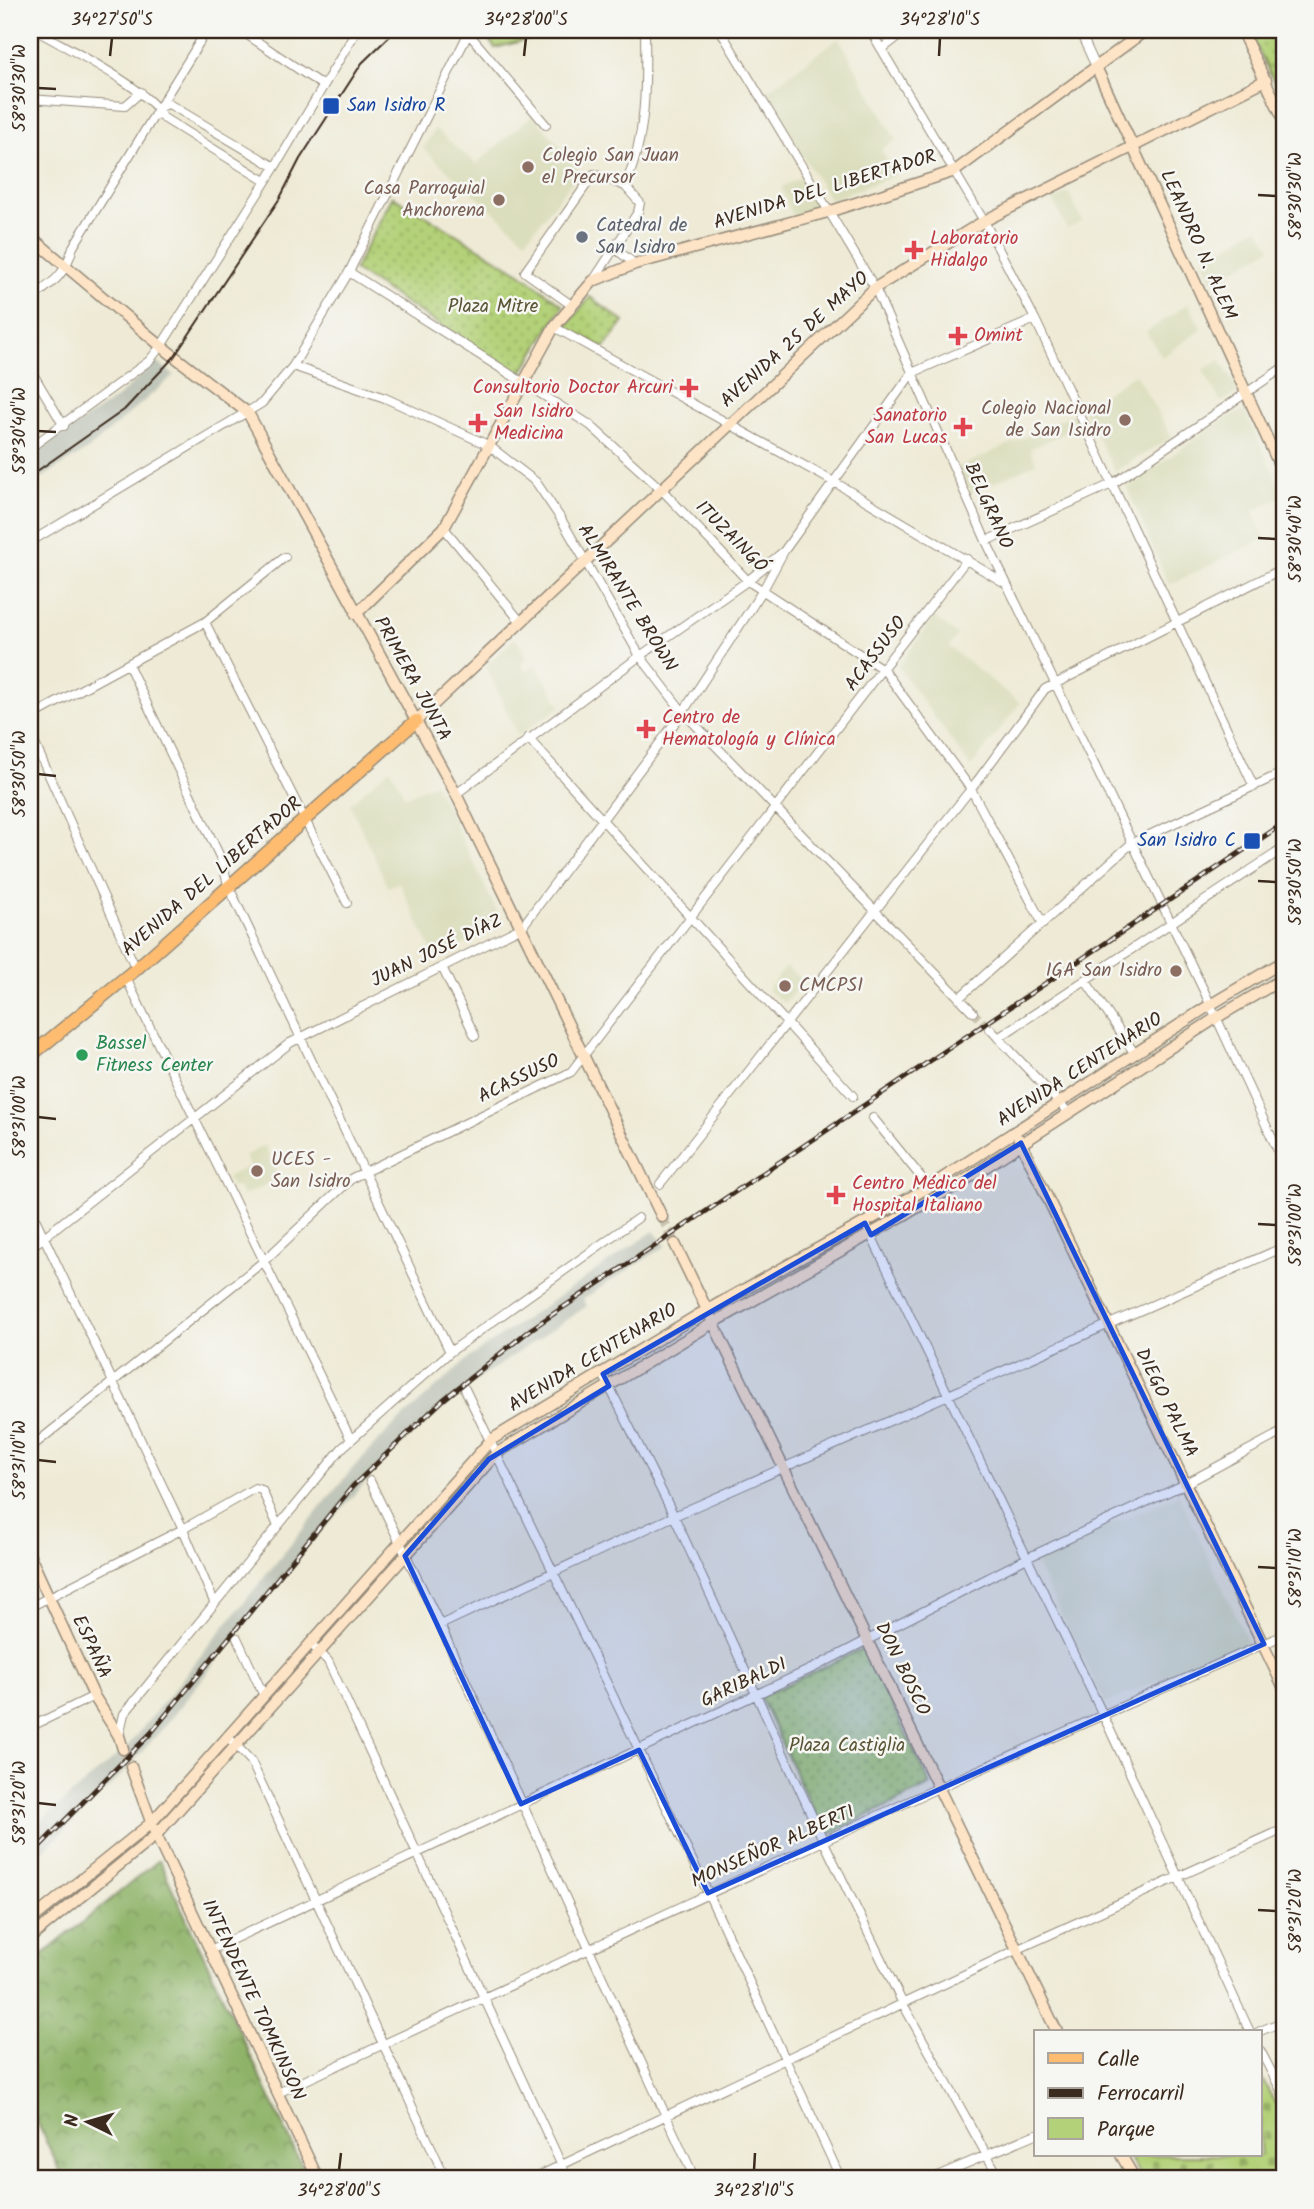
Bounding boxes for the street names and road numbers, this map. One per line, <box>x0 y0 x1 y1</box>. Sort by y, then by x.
street label: AVENIDA DEL LIBERTADOR <box>710 142 940 238</box>
street label: LEANDRO N. ALEM <box>1151 165 1245 325</box>
street label: AVENIDA 25 DE MAYO <box>714 264 877 415</box>
street label: BELGRANO <box>956 458 1021 555</box>
street label: ITUZAINGÓ <box>688 494 775 581</box>
street label: ALMIRANTE BROWN <box>569 518 685 678</box>
street label: ACASSUSO <box>838 610 915 698</box>
street label: PRIMERA JUNTA <box>365 611 459 747</box>
street label: AVENIDA DEL LIBERTADOR <box>115 790 309 964</box>
street label: JUAN JOSÉ DÍAZ <box>366 906 508 996</box>
street label: AVENIDA CENTENARIO <box>991 1005 1169 1135</box>
street label: ACASSUSO <box>473 1046 565 1112</box>
street label: AVENIDA CENTENARIO <box>503 1295 684 1420</box>
street label: DIEGO PALMA <box>1126 1343 1206 1463</box>
street label: ESPAÑA <box>63 1610 119 1684</box>
street label: DON BOSCO <box>866 1617 938 1721</box>
street label: GARIBALDI <box>696 1650 792 1716</box>
street label: MONSEÑOR ALBERTI <box>686 1797 860 1897</box>
street label: INTENDENTE TOMKINSON <box>193 1894 313 2106</box>

